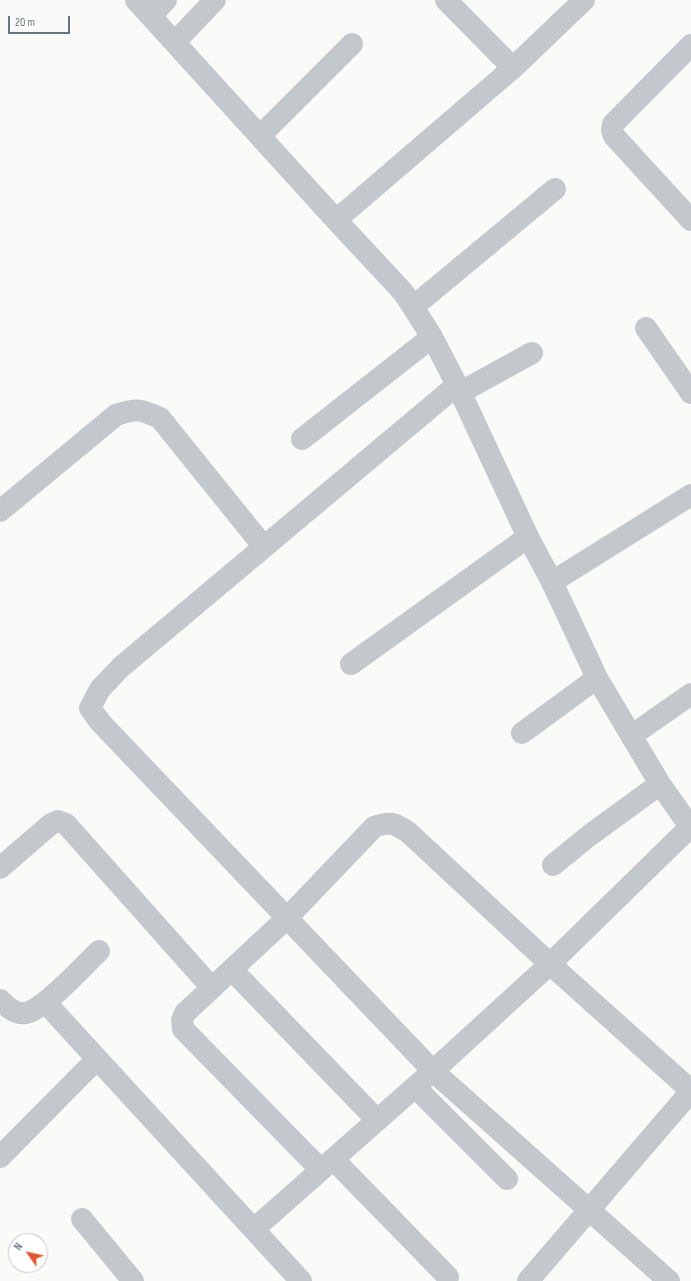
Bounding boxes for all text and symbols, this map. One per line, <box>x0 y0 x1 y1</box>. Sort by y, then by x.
scale bar <box>10 8 72 34</box>
text: 20 m <box>15 15 35 30</box>
north arrow <box>8 1233 48 1273</box>
text: N <box>11 1240 25 1253</box>

